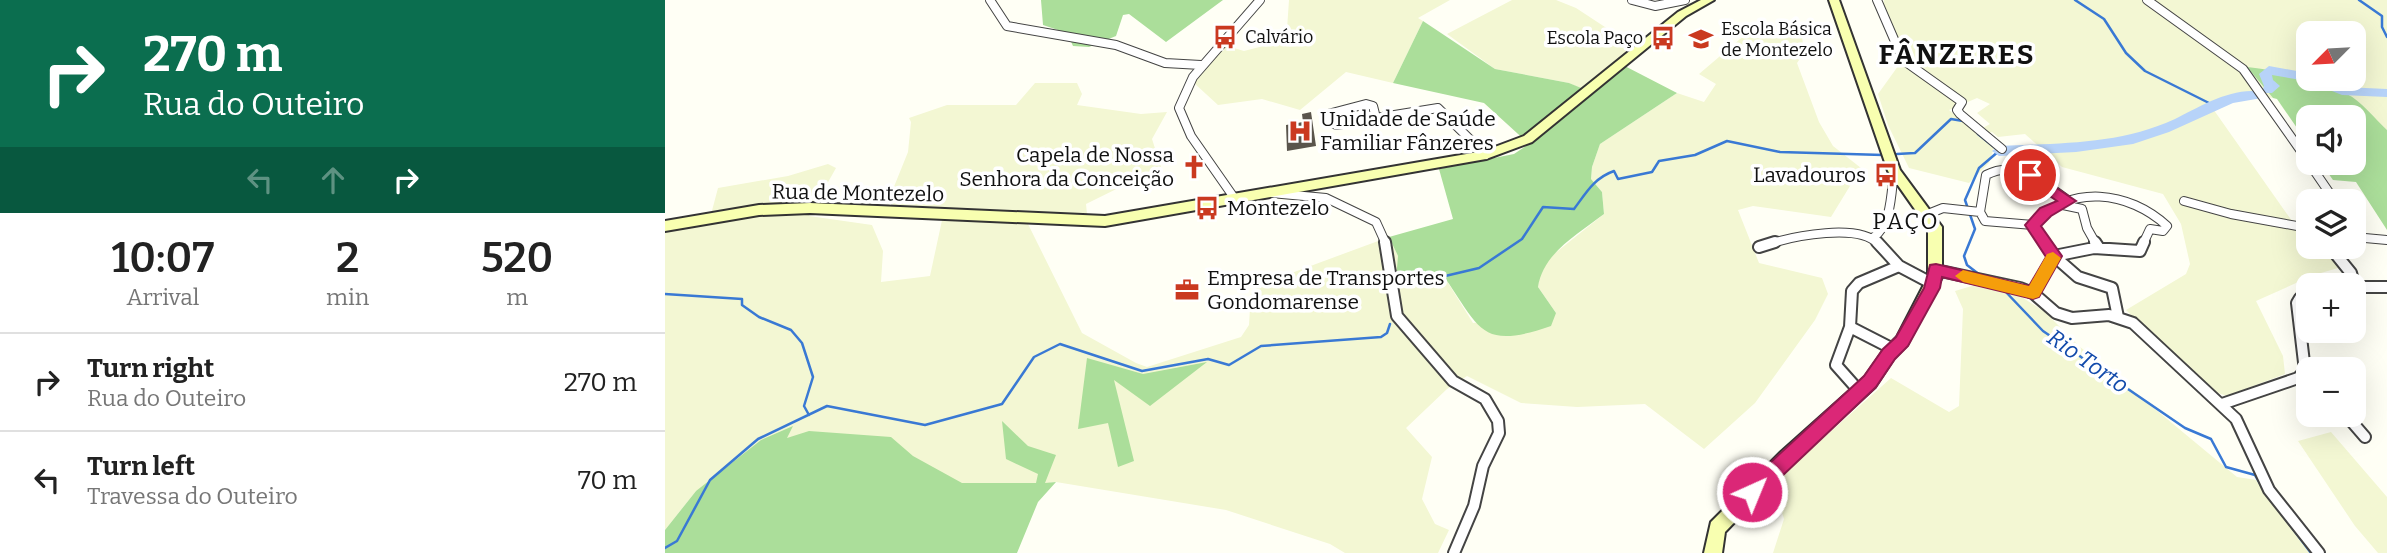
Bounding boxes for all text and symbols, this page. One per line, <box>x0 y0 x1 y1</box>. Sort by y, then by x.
place label: Escola Básica de Montezelo <box>1721 18 1833 61</box>
north arrow <box>2296 21 2366 91</box>
map controls <box>2296 21 2366 427</box>
bus stop icon: Calvário <box>1211 23 1239 51</box>
bus stop icon: Escola Paço <box>1649 24 1677 52</box>
text: 270 m <box>143 25 283 84</box>
school or university icon: Escola Básica de Montezelo <box>1687 25 1715 53</box>
place label: Calvário <box>1245 26 1313 48</box>
place label: Escola Paço <box>1547 27 1643 49</box>
icon: right <box>28 28 119 119</box>
district label: FÂNZERES <box>1878 37 2036 71</box>
text: Rua do Outeiro <box>143 85 364 123</box>
button: sound <box>2296 105 2366 175</box>
place label: Unidade de Saúde Familiar Fânzeres <box>1320 106 1496 156</box>
hospital icon: Unidade de Saúde Familiar Fânzeres <box>1286 117 1314 145</box>
place label: Capela de Nossa Senhora da Conceição <box>959 142 1175 192</box>
pin <box>2000 145 2060 205</box>
church icon: Capela de Nossa Senhora da Conceição <box>1180 153 1208 181</box>
icon: arrive <box>2011 156 2049 194</box>
icon: left <box>241 161 279 199</box>
icon: ahead <box>314 161 352 199</box>
icon: right <box>387 161 425 199</box>
bus stop icon: Lavadouros <box>1872 161 1900 189</box>
place label: Lavadouros <box>1753 162 1866 188</box>
street label: Rua de Montezelo <box>771 178 945 208</box>
button: layers <box>2296 189 2366 259</box>
bus stop icon: Montezelo <box>1193 194 1221 222</box>
place label: Montezelo <box>1227 195 1329 221</box>
district label: PAÇO <box>1872 207 1940 235</box>
text: 10:07 <box>112 233 214 283</box>
text: 2 <box>336 233 359 283</box>
text: 520 <box>481 233 553 283</box>
place label: Empresa de Transportes Gondomarense <box>1207 265 1444 315</box>
button: + <box>2296 273 2366 343</box>
office icon: Empresa de Transportes Gondomarense <box>1173 276 1201 304</box>
text: Arrival <box>127 283 199 311</box>
text: min <box>326 283 369 311</box>
text: m <box>506 283 528 311</box>
water label: Rio Torto <box>2042 323 2134 399</box>
text: Turn right <box>87 353 214 384</box>
button: − <box>2296 357 2366 427</box>
icon: right <box>28 363 66 401</box>
text: 270 m <box>564 367 637 398</box>
text: Rua do Outeiro <box>87 384 246 412</box>
text: Turn left <box>87 451 195 482</box>
position arrow <box>1715 455 1789 529</box>
icon: left <box>28 461 66 499</box>
text: 70 m <box>578 465 637 496</box>
text: Travessa do Outeiro <box>87 482 298 510</box>

